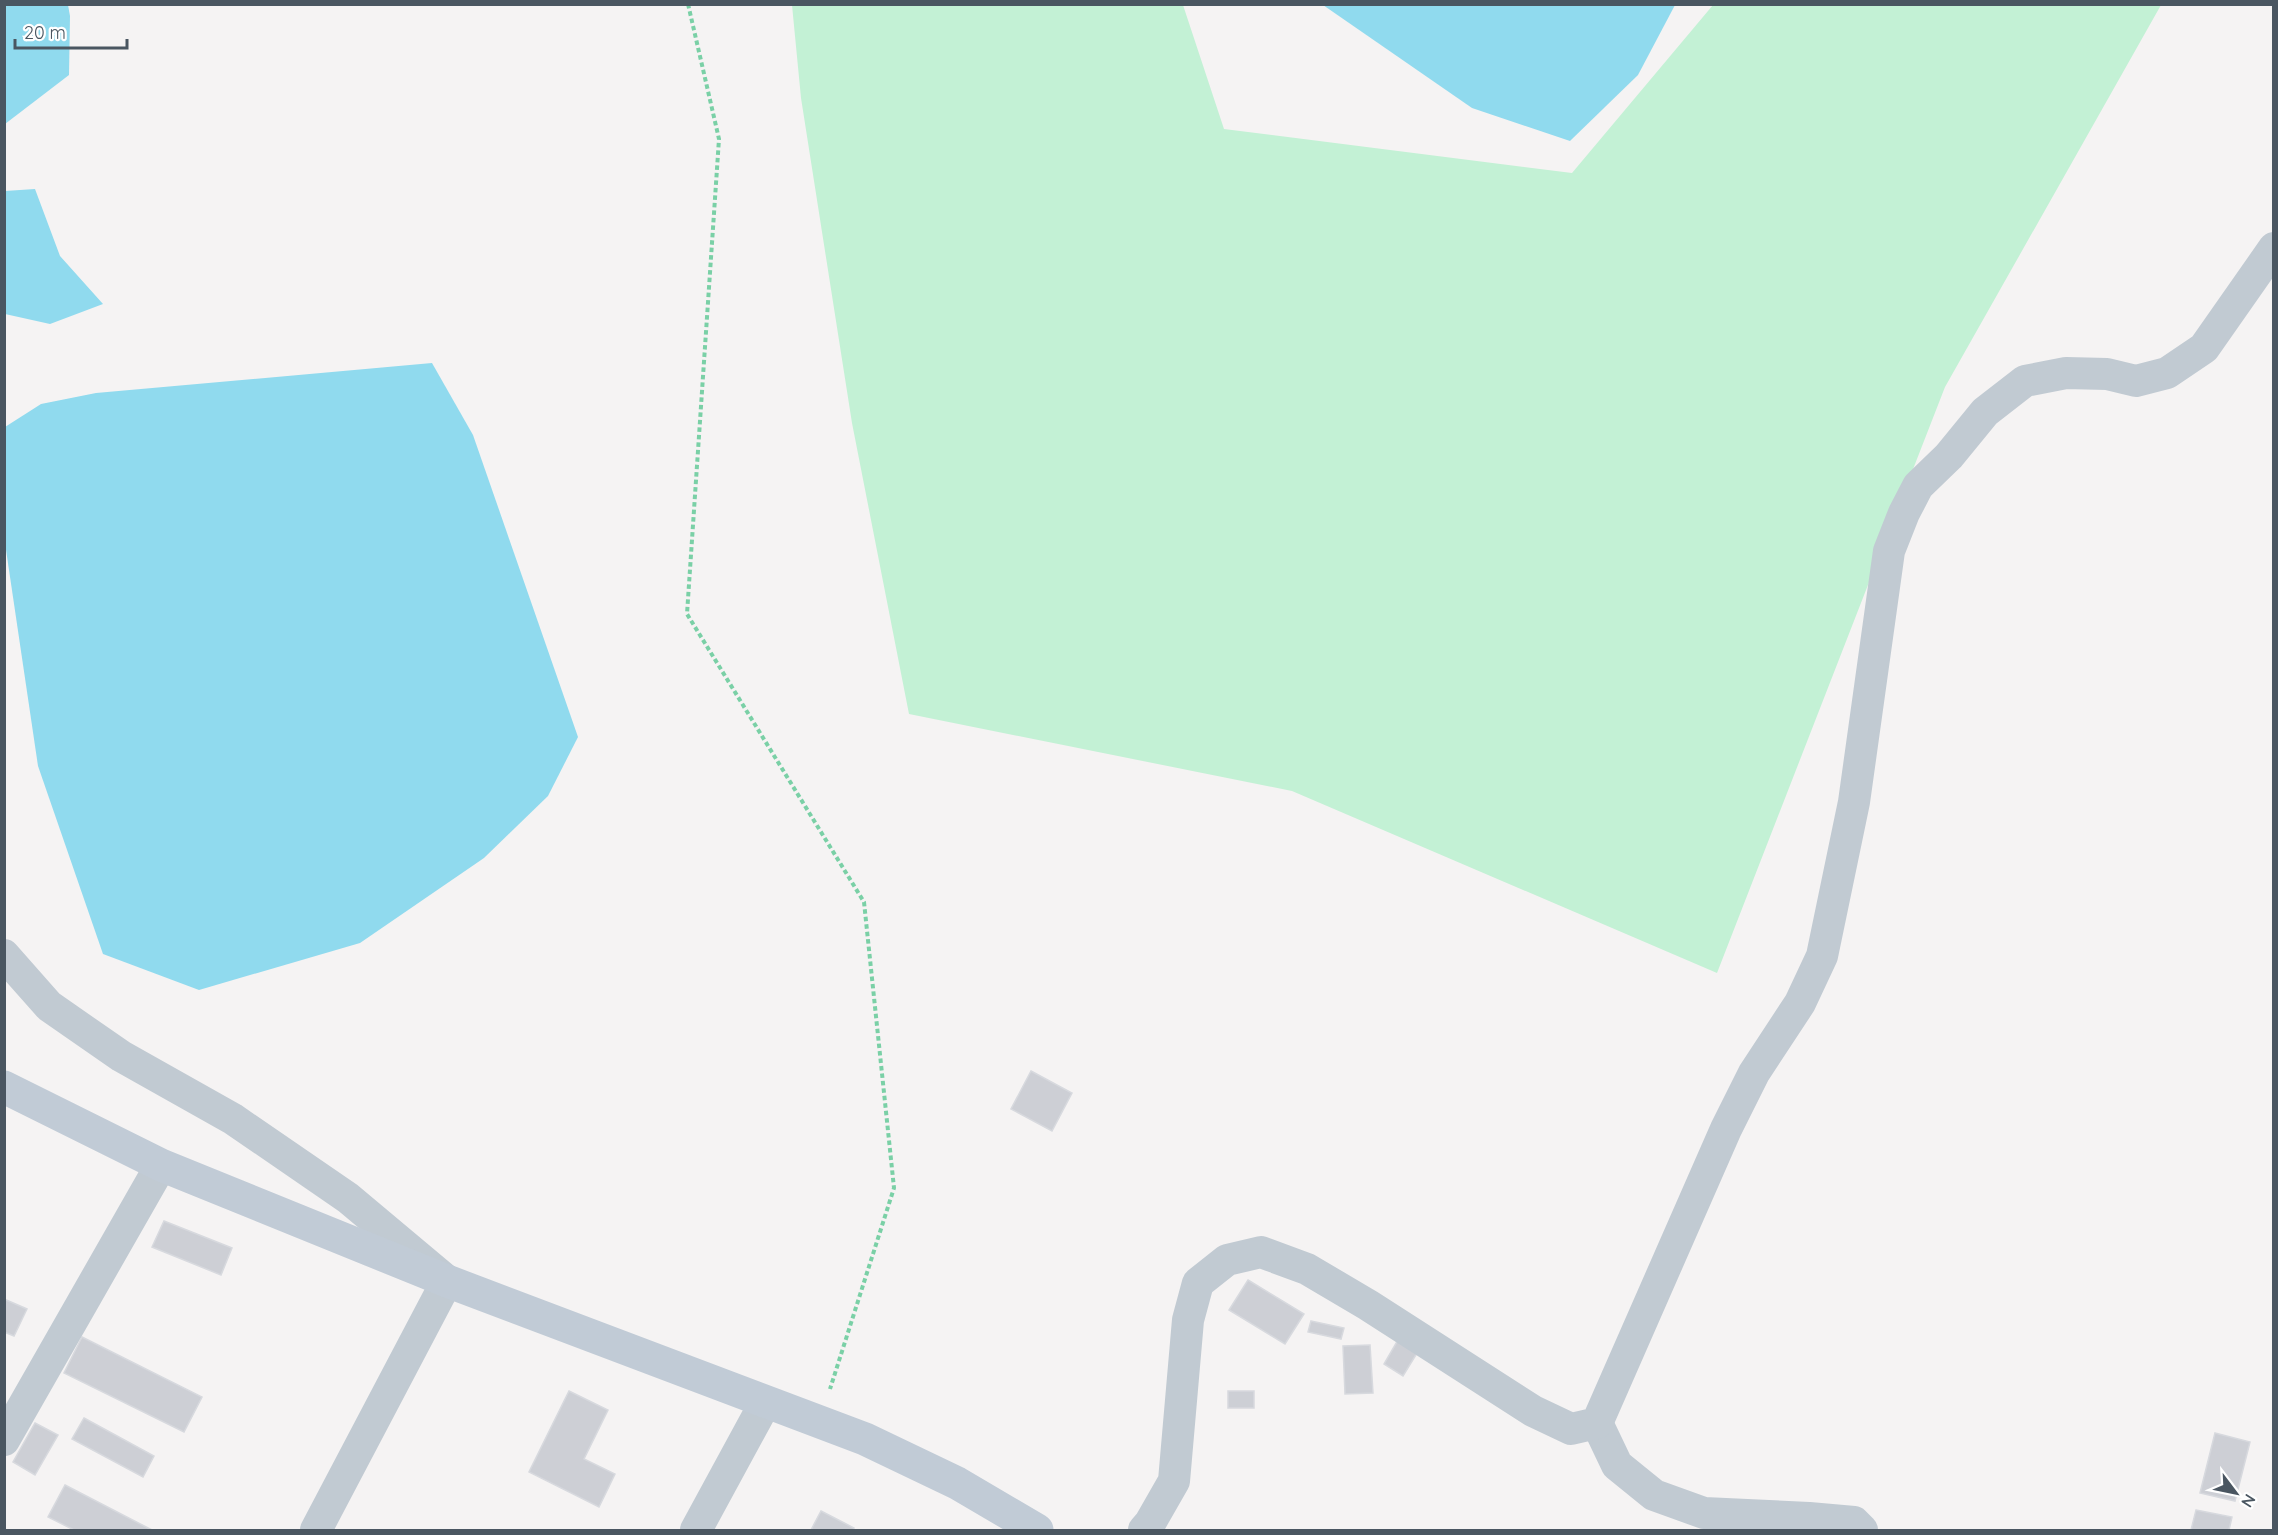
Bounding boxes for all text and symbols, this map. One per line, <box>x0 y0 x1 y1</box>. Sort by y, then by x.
scale bar <box>15 12 128 50</box>
text: 20 m <box>24 21 66 44</box>
north arrow <box>2206 1463 2266 1523</box>
text: N <box>2237 1491 2260 1511</box>

